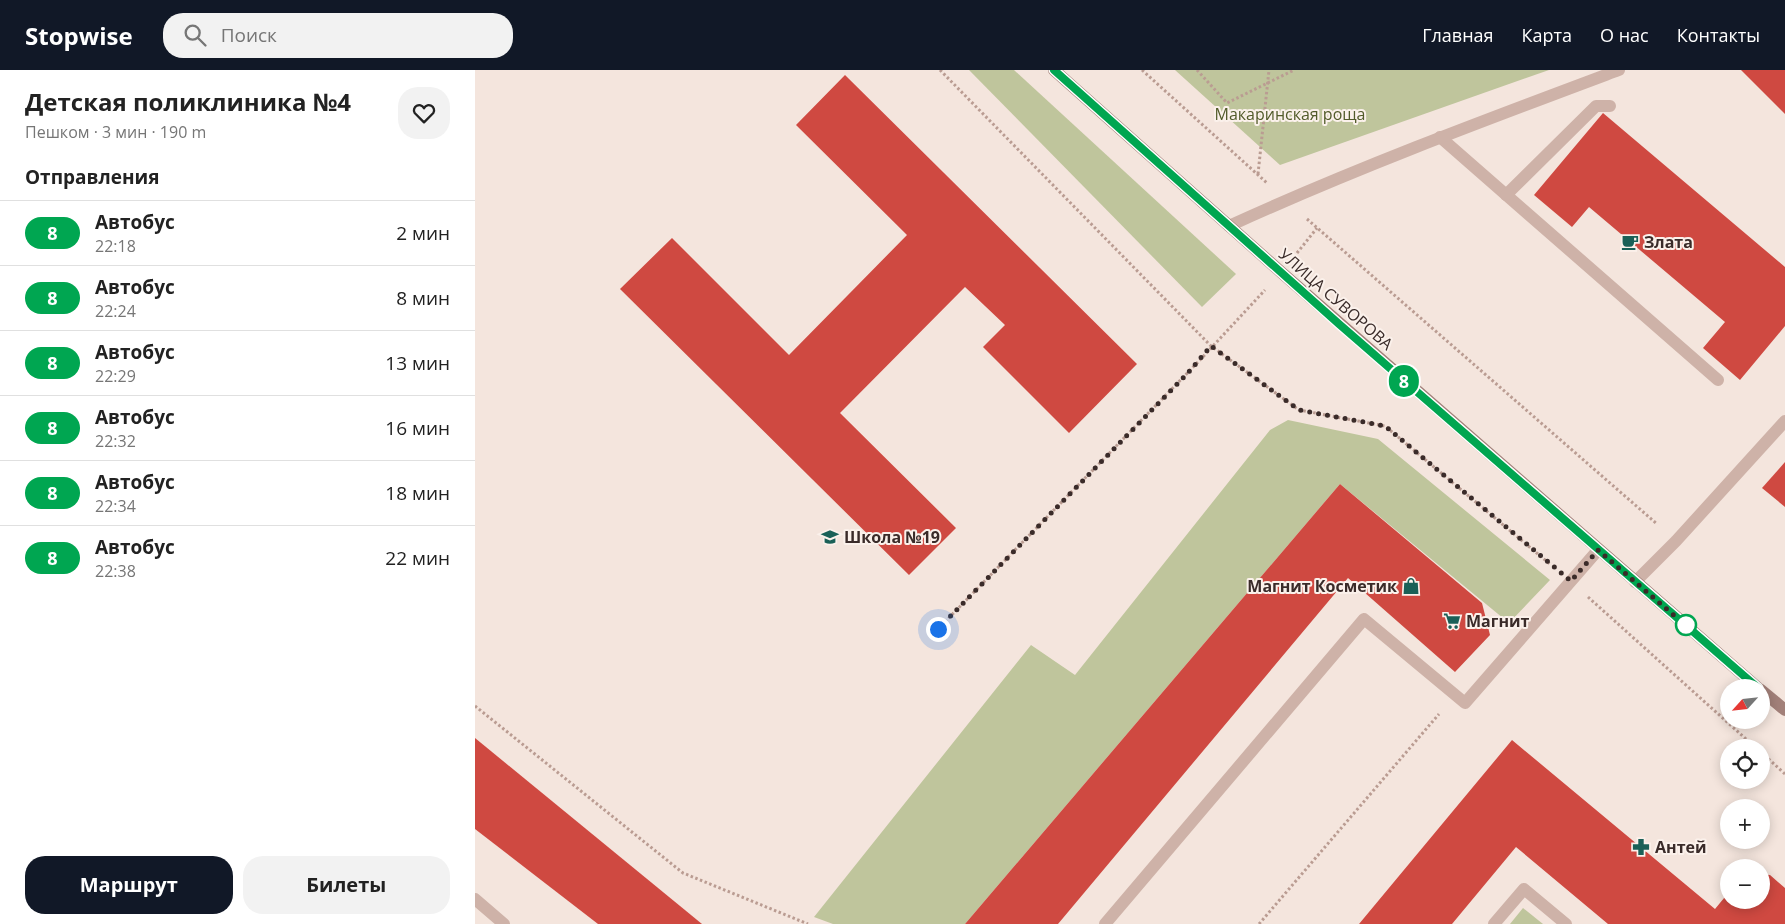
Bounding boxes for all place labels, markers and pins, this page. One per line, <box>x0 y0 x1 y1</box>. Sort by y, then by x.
place label: Злата <box>1644 231 1693 253</box>
cafe icon: Злата <box>1620 232 1640 252</box>
place label: Школа №19 <box>844 526 940 548</box>
school or university icon: Школа №19 <box>820 527 840 547</box>
place label: Магнит Косметик <box>1247 575 1397 597</box>
shop icon: Магнит Косметик <box>1401 576 1421 596</box>
place label: Магнит <box>1466 610 1530 632</box>
supermarket icon: Магнит <box>1442 611 1462 631</box>
unlabelled marker <box>1675 614 1697 636</box>
place label: Антей <box>1655 836 1706 858</box>
pharmacy icon: Антей <box>1631 837 1651 857</box>

